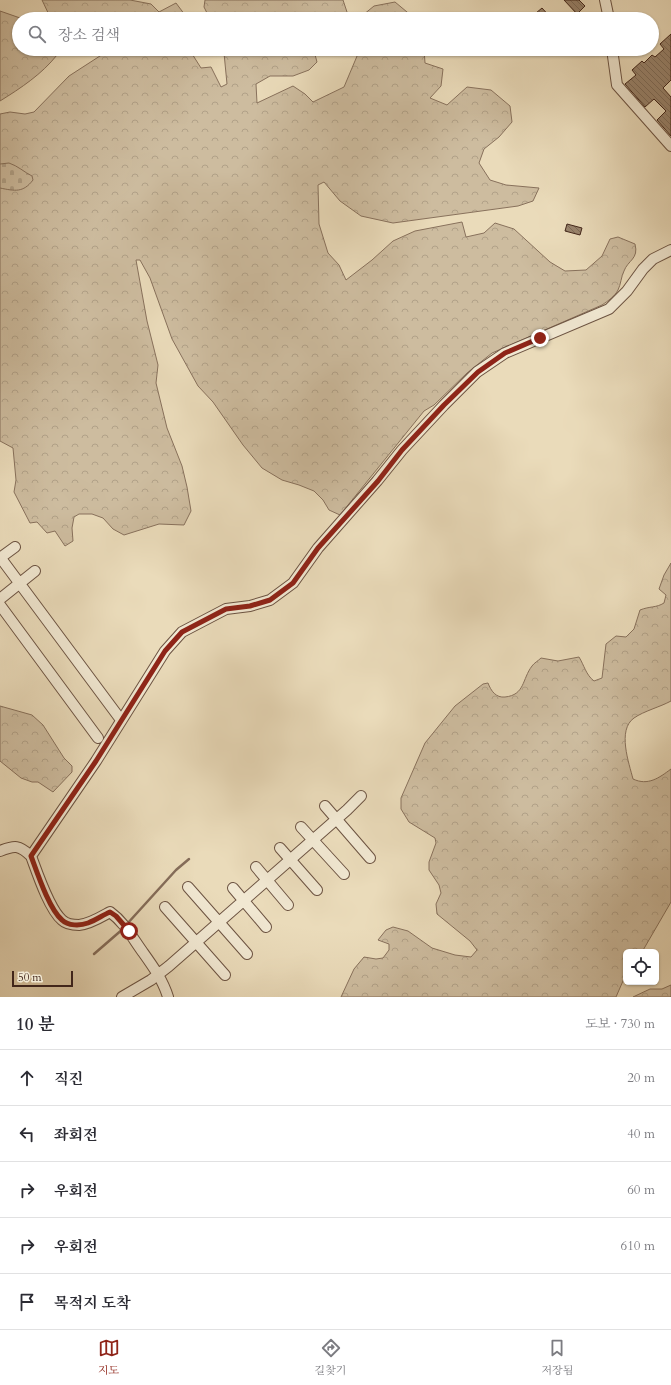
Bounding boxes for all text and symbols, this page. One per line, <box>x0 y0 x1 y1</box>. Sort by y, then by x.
search box <box>12 12 659 56</box>
icon: search <box>26 23 48 45</box>
text: 장소 검색 <box>58 25 120 45</box>
route end <box>531 329 549 347</box>
route start <box>120 922 138 940</box>
map controls <box>623 949 659 985</box>
button: locate <box>623 949 659 985</box>
scale bar <box>12 969 73 988</box>
text: 50 m <box>18 970 42 985</box>
text: 10 분 <box>16 1013 54 1036</box>
text: 도보 · 730 m <box>585 1015 655 1033</box>
icon: ahead <box>16 1067 38 1089</box>
text: 직진 <box>54 1069 83 1089</box>
text: 20 m <box>627 1069 655 1087</box>
icon: left <box>16 1123 38 1145</box>
text: 좌회전 <box>54 1125 97 1145</box>
text: 40 m <box>627 1125 655 1143</box>
icon: right <box>16 1179 38 1201</box>
text: 우회전 <box>54 1181 97 1201</box>
text: 60 m <box>627 1181 655 1199</box>
icon: right <box>16 1235 38 1257</box>
text: 우회전 <box>54 1237 97 1257</box>
text: 610 m <box>621 1237 655 1255</box>
icon: arrive <box>16 1291 38 1313</box>
text: 목적지 도착 <box>54 1293 130 1313</box>
tab: 지도 <box>98 1337 120 1378</box>
tab: 길찾기 <box>315 1337 346 1378</box>
tab: 저장됨 <box>542 1337 573 1378</box>

